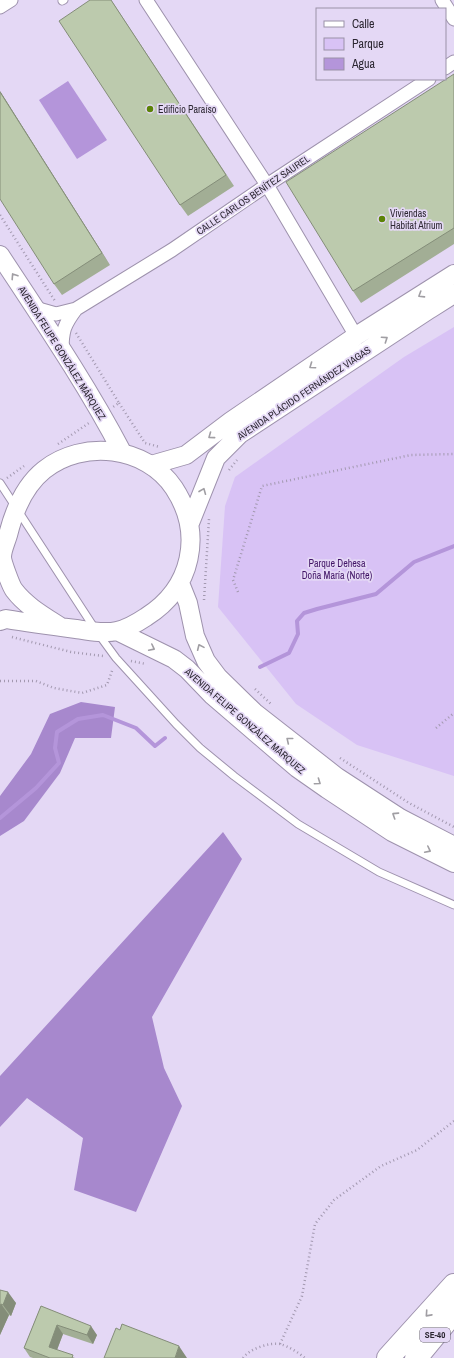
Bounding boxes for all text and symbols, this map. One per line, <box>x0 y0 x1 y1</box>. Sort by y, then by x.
legend <box>316 8 446 80</box>
text: Calle <box>352 16 374 32</box>
text: Parque <box>352 36 384 52</box>
text: Agua <box>351 56 376 72</box>
place label: Edificio Paraíso <box>158 103 217 116</box>
marker: Edificio Paraíso <box>145 104 155 114</box>
street label: CALLE CARLOS BENÍTEZ SAUREL <box>194 152 313 238</box>
place label: Viviendas Habitat Atrium <box>390 207 443 232</box>
marker: Viviendas Habitat Atrium <box>377 214 387 224</box>
one-way arrow <box>11 273 19 280</box>
street label: AVENIDA FELIPE GONZÁLEZ MÁRQUEZ <box>15 283 109 422</box>
one-way arrow <box>418 290 425 298</box>
one-way arrow <box>381 336 388 344</box>
street label: AVENIDA PLÁCIDO FERNÁNDEZ VIAGAS <box>234 343 374 443</box>
one-way arrow <box>309 361 316 369</box>
one-way arrow <box>208 432 215 439</box>
one-way arrow <box>198 487 206 495</box>
park label: Parque Dehesa Doña María (Norte) <box>302 557 373 582</box>
one-way arrow <box>148 643 155 651</box>
one-way arrow <box>196 643 204 650</box>
street label: AVENIDA FELIPE GONZÁLEZ MÁRQUEZ <box>181 665 308 777</box>
one-way arrow <box>286 737 293 744</box>
one-way arrow <box>313 777 320 784</box>
one-way arrow <box>392 813 399 820</box>
one-way arrow <box>424 846 431 853</box>
one-way arrow <box>425 1309 432 1317</box>
road number: SE-40 <box>420 1328 450 1342</box>

